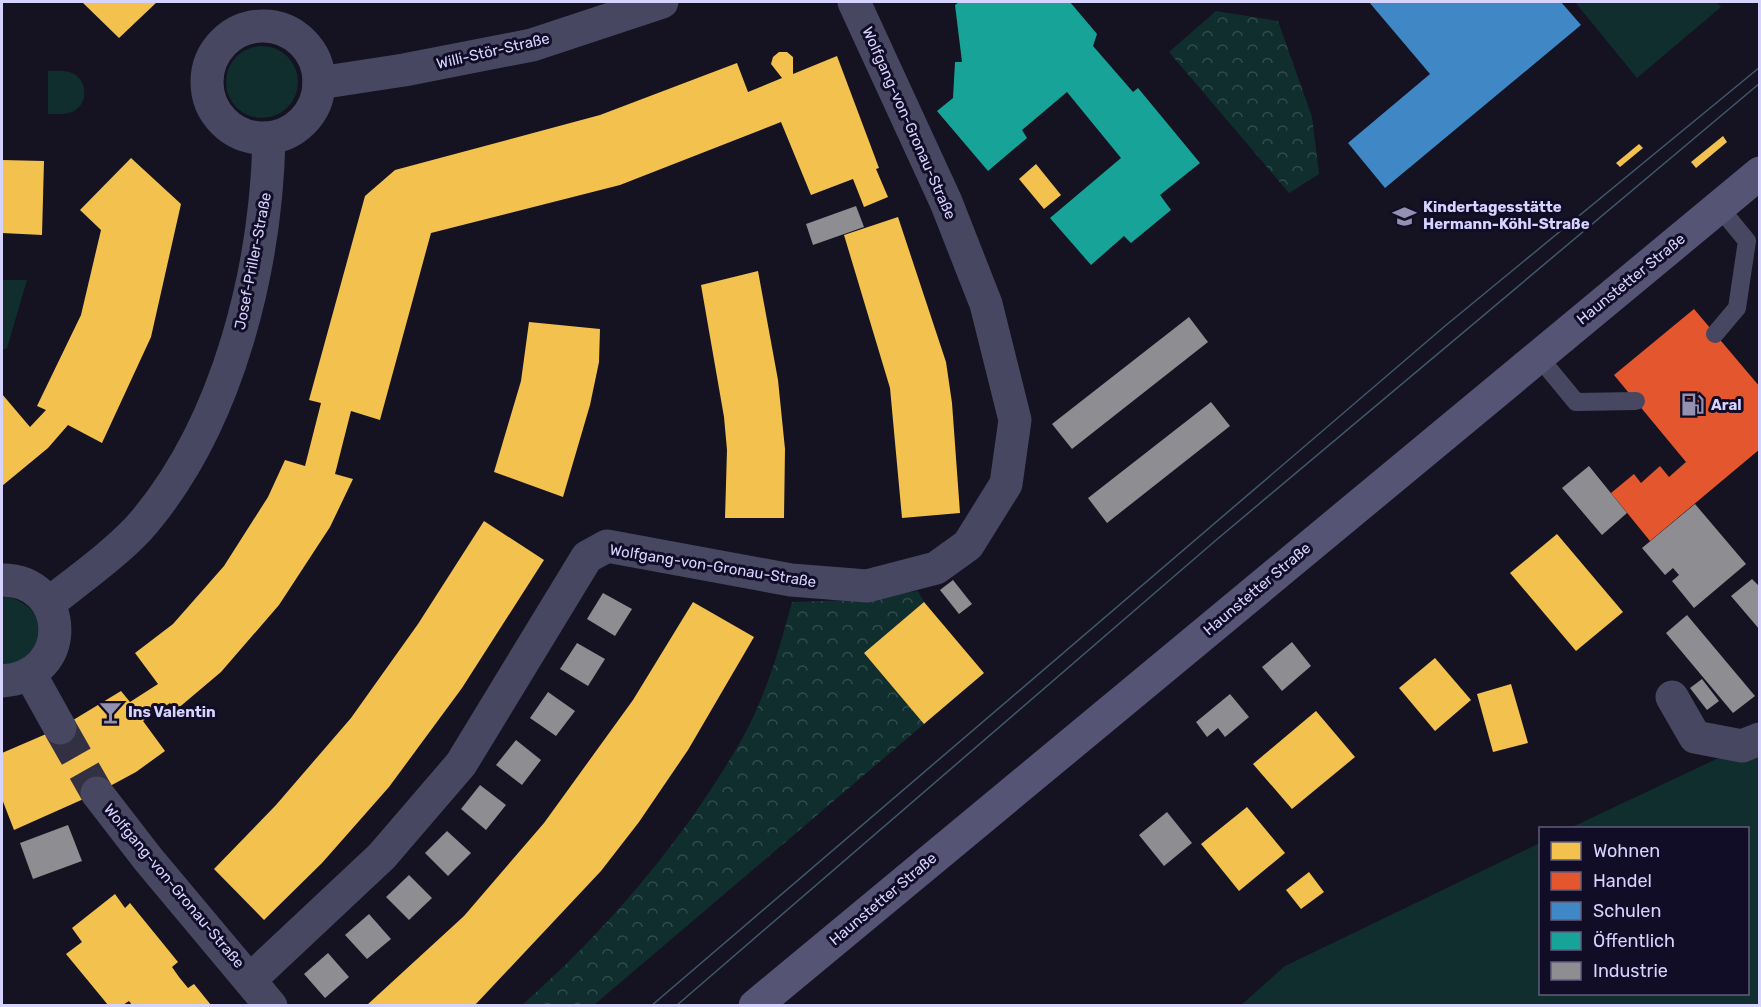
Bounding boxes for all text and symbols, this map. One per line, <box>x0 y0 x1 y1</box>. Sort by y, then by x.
street label: Wolfgang-von-Gronau-Straße <box>858 24 960 222</box>
street label: Willi-Stör-Straße <box>435 29 551 73</box>
street label: Josef-Priller-Straße <box>231 191 275 331</box>
place label: Kindertagesstätte Hermann-Köhl-Straße <box>1423 198 1590 233</box>
school or university icon: Kindertagesstätte Hermann-Köhl-Straße <box>1392 203 1418 229</box>
street label: Haunstetter Straße <box>1573 230 1689 328</box>
fuel station icon: Aral <box>1680 392 1706 418</box>
place label: Aral <box>1711 396 1742 414</box>
street label: Haunstetter Straße <box>1200 539 1314 639</box>
street label: Wolfgang-von-Gronau-Straße <box>608 541 818 591</box>
bar icon: Ins Valentin <box>97 699 123 725</box>
place label: Ins Valentin <box>128 703 216 721</box>
street label: Wolfgang-von-Gronau-Straße <box>100 800 248 972</box>
legend <box>1539 827 1749 995</box>
text: Wohnen <box>1593 840 1660 862</box>
street label: Haunstetter Straße <box>826 849 940 949</box>
text: Handel <box>1593 870 1652 892</box>
text: Schulen <box>1593 900 1661 922</box>
text: Öffentlich <box>1593 930 1675 952</box>
text: Industrie <box>1593 960 1668 982</box>

